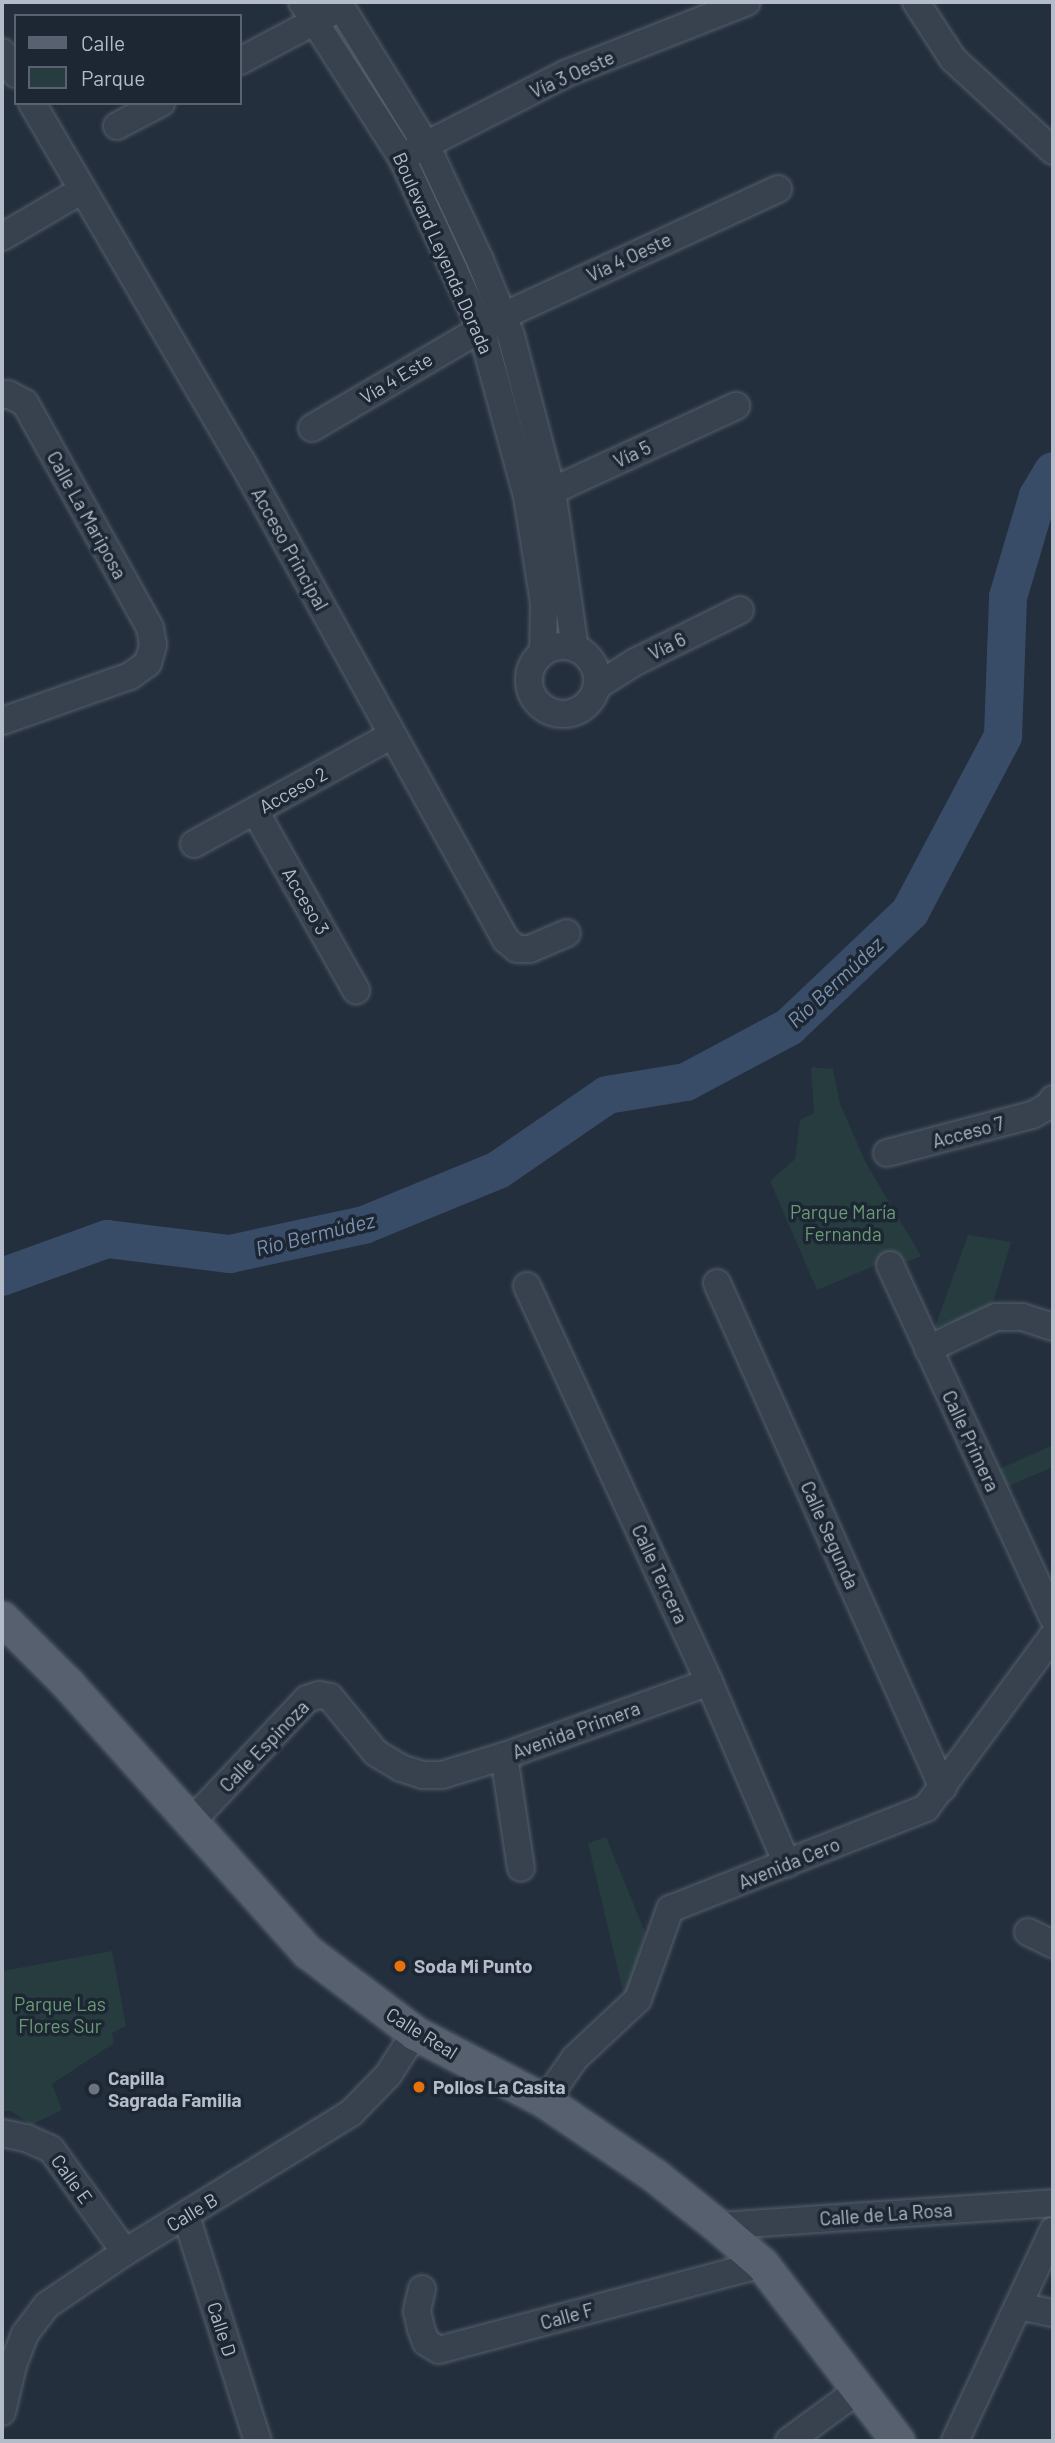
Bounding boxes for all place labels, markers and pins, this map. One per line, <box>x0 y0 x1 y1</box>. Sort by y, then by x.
place label: Soda Mi Punto <box>414 1955 532 1977</box>
marker: Soda Mi Punto <box>392 1958 408 1974</box>
place label: Capilla Sagrada Familia <box>108 2067 242 2111</box>
place label: Pollos La Casita <box>433 2076 565 2098</box>
marker: Pollos La Casita <box>411 2079 427 2095</box>
marker: Capilla Sagrada Familia <box>86 2081 102 2097</box>

